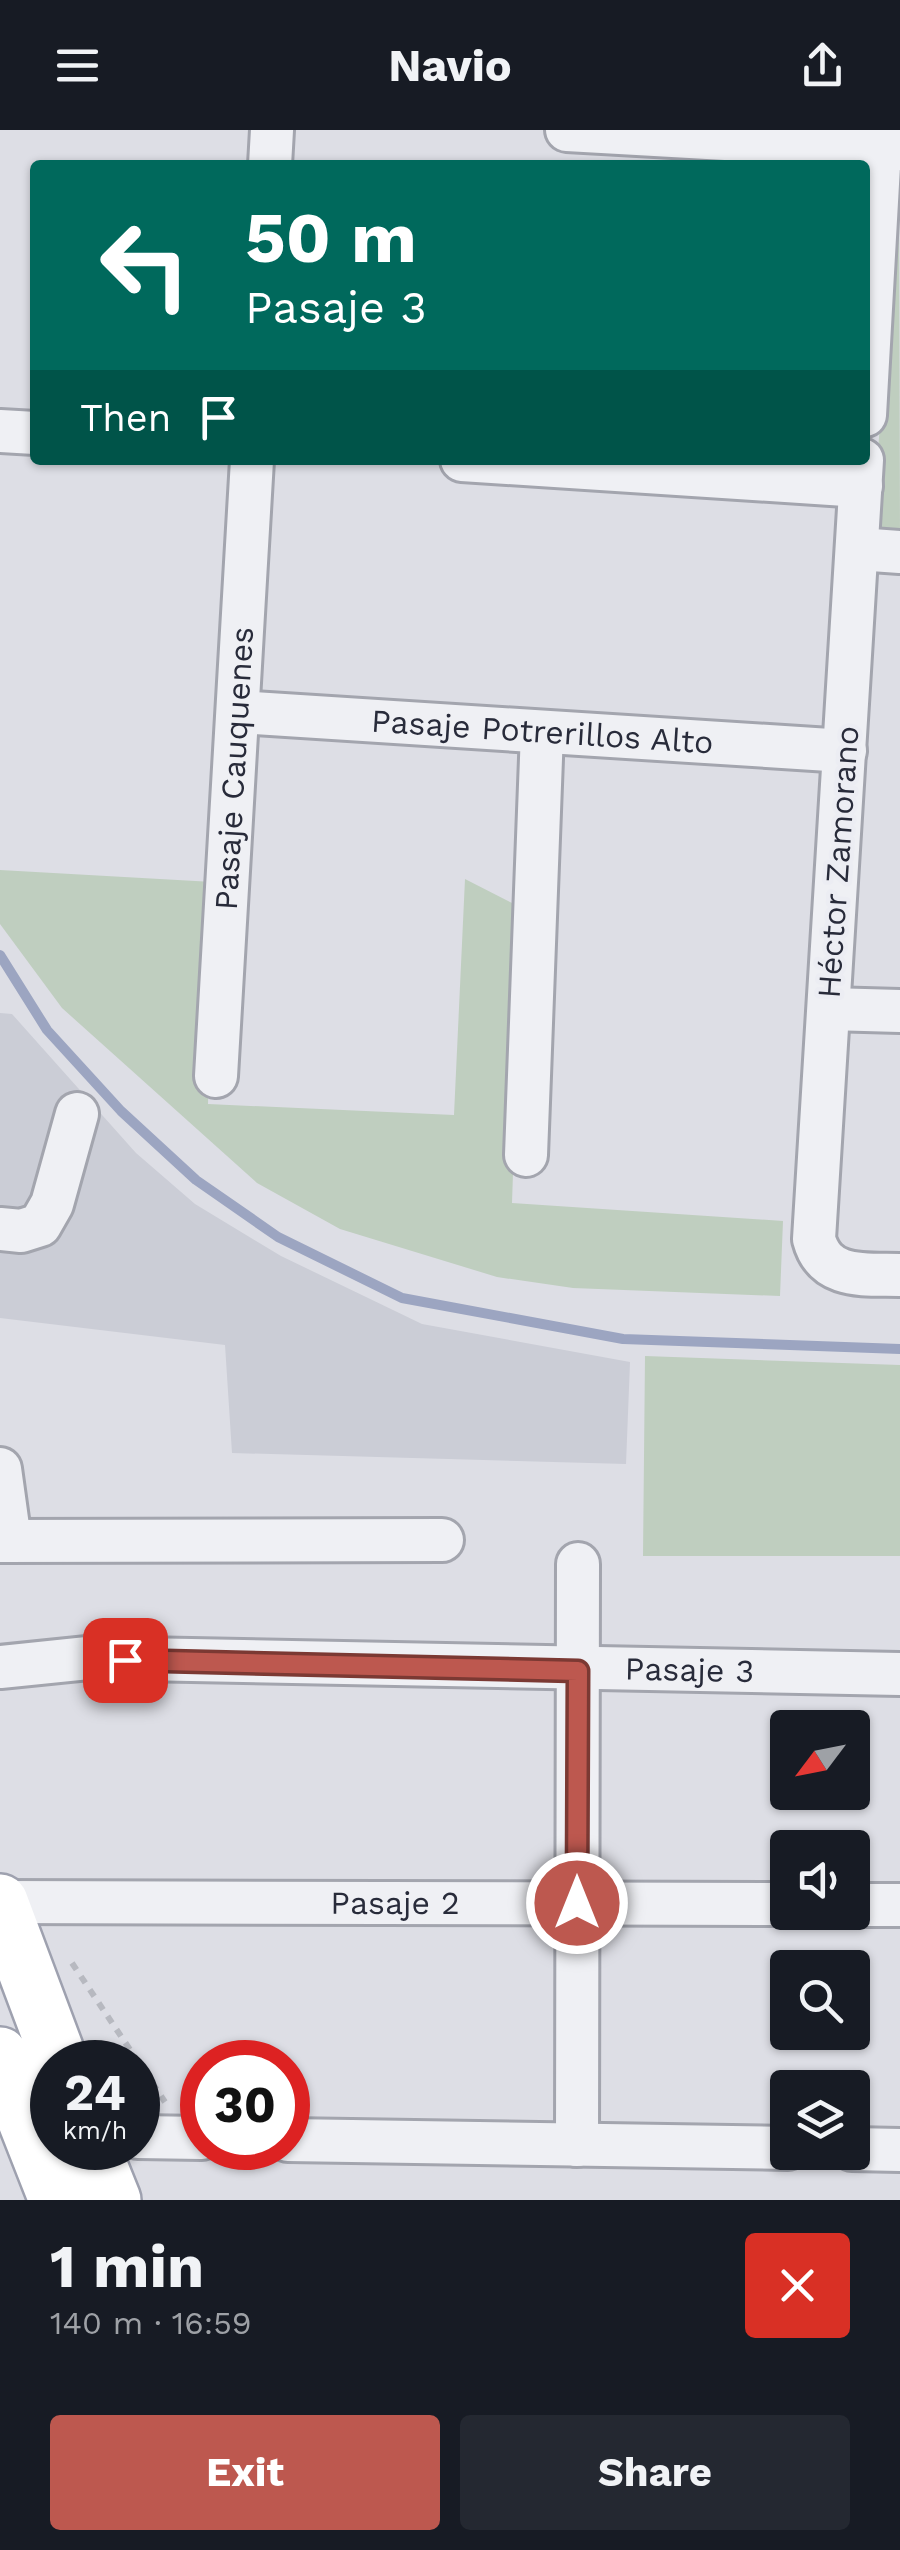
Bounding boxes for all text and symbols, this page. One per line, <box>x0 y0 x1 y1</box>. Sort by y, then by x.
icon: menu <box>50 38 105 93</box>
icon: share <box>795 38 850 93</box>
text: Navio <box>388 39 512 92</box>
text: 50 m <box>245 197 417 279</box>
icon: left <box>80 200 210 330</box>
text: Pasaje 3 <box>245 281 427 334</box>
icon: arrive <box>191 390 246 445</box>
text: Then <box>80 396 171 440</box>
street label: Pasaje Cauquenes <box>207 626 261 911</box>
street label: Pasaje Potrerillos Alto <box>370 702 715 762</box>
street label: Héctor Zamorano <box>810 724 866 1000</box>
pin <box>83 1618 168 1703</box>
icon: arrive <box>98 1633 153 1688</box>
street label: Pasaje 3 <box>624 1650 754 1690</box>
north arrow <box>770 1710 870 1810</box>
map controls <box>770 1710 870 2170</box>
button: sound <box>770 1830 870 1930</box>
position arrow <box>525 1851 629 1955</box>
street label: Pasaje 2 <box>330 1884 460 1922</box>
button: search <box>770 1950 870 2050</box>
speed limit sign: 30 <box>180 2040 310 2170</box>
text: 24 <box>64 2063 126 2122</box>
button: layers <box>770 2070 870 2170</box>
text: km/h <box>63 2116 127 2145</box>
text: 1 min <box>50 2231 204 2302</box>
button: close <box>745 2233 850 2338</box>
text: 140 m · 16:59 <box>50 2304 252 2342</box>
button: Exit <box>50 2415 440 2530</box>
button: Share <box>460 2415 850 2530</box>

